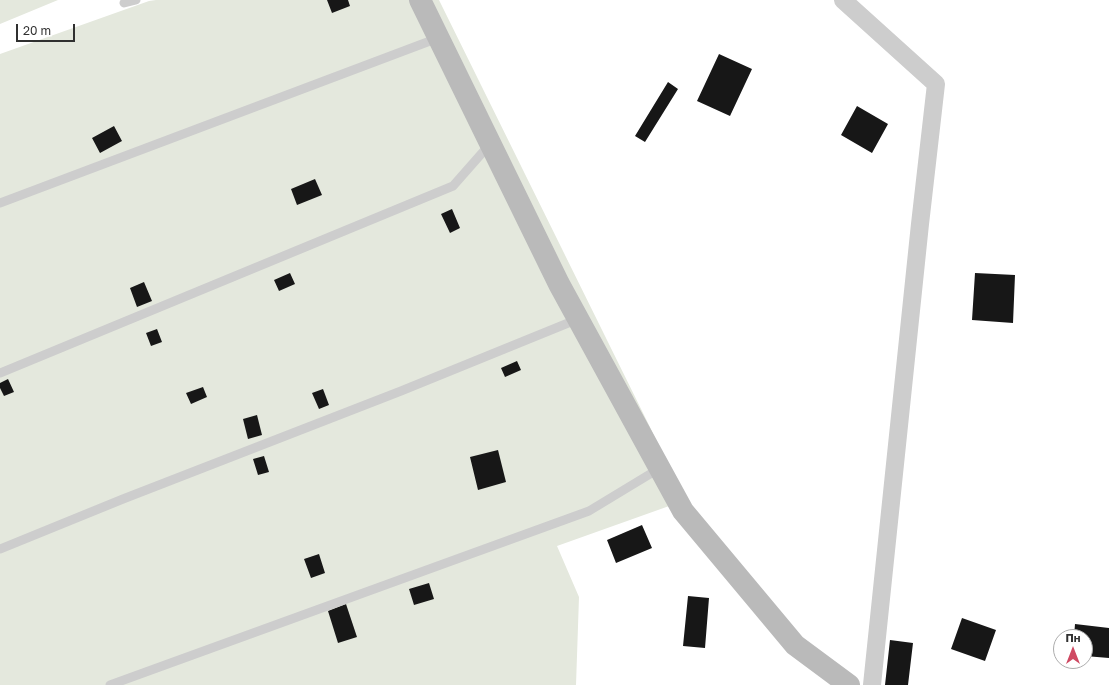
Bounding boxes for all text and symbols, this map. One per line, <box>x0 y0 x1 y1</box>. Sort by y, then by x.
scale bar <box>18 16 77 42</box>
text: 20 m <box>23 23 51 38</box>
north arrow <box>1053 629 1093 669</box>
text: Пн <box>1066 631 1080 644</box>

